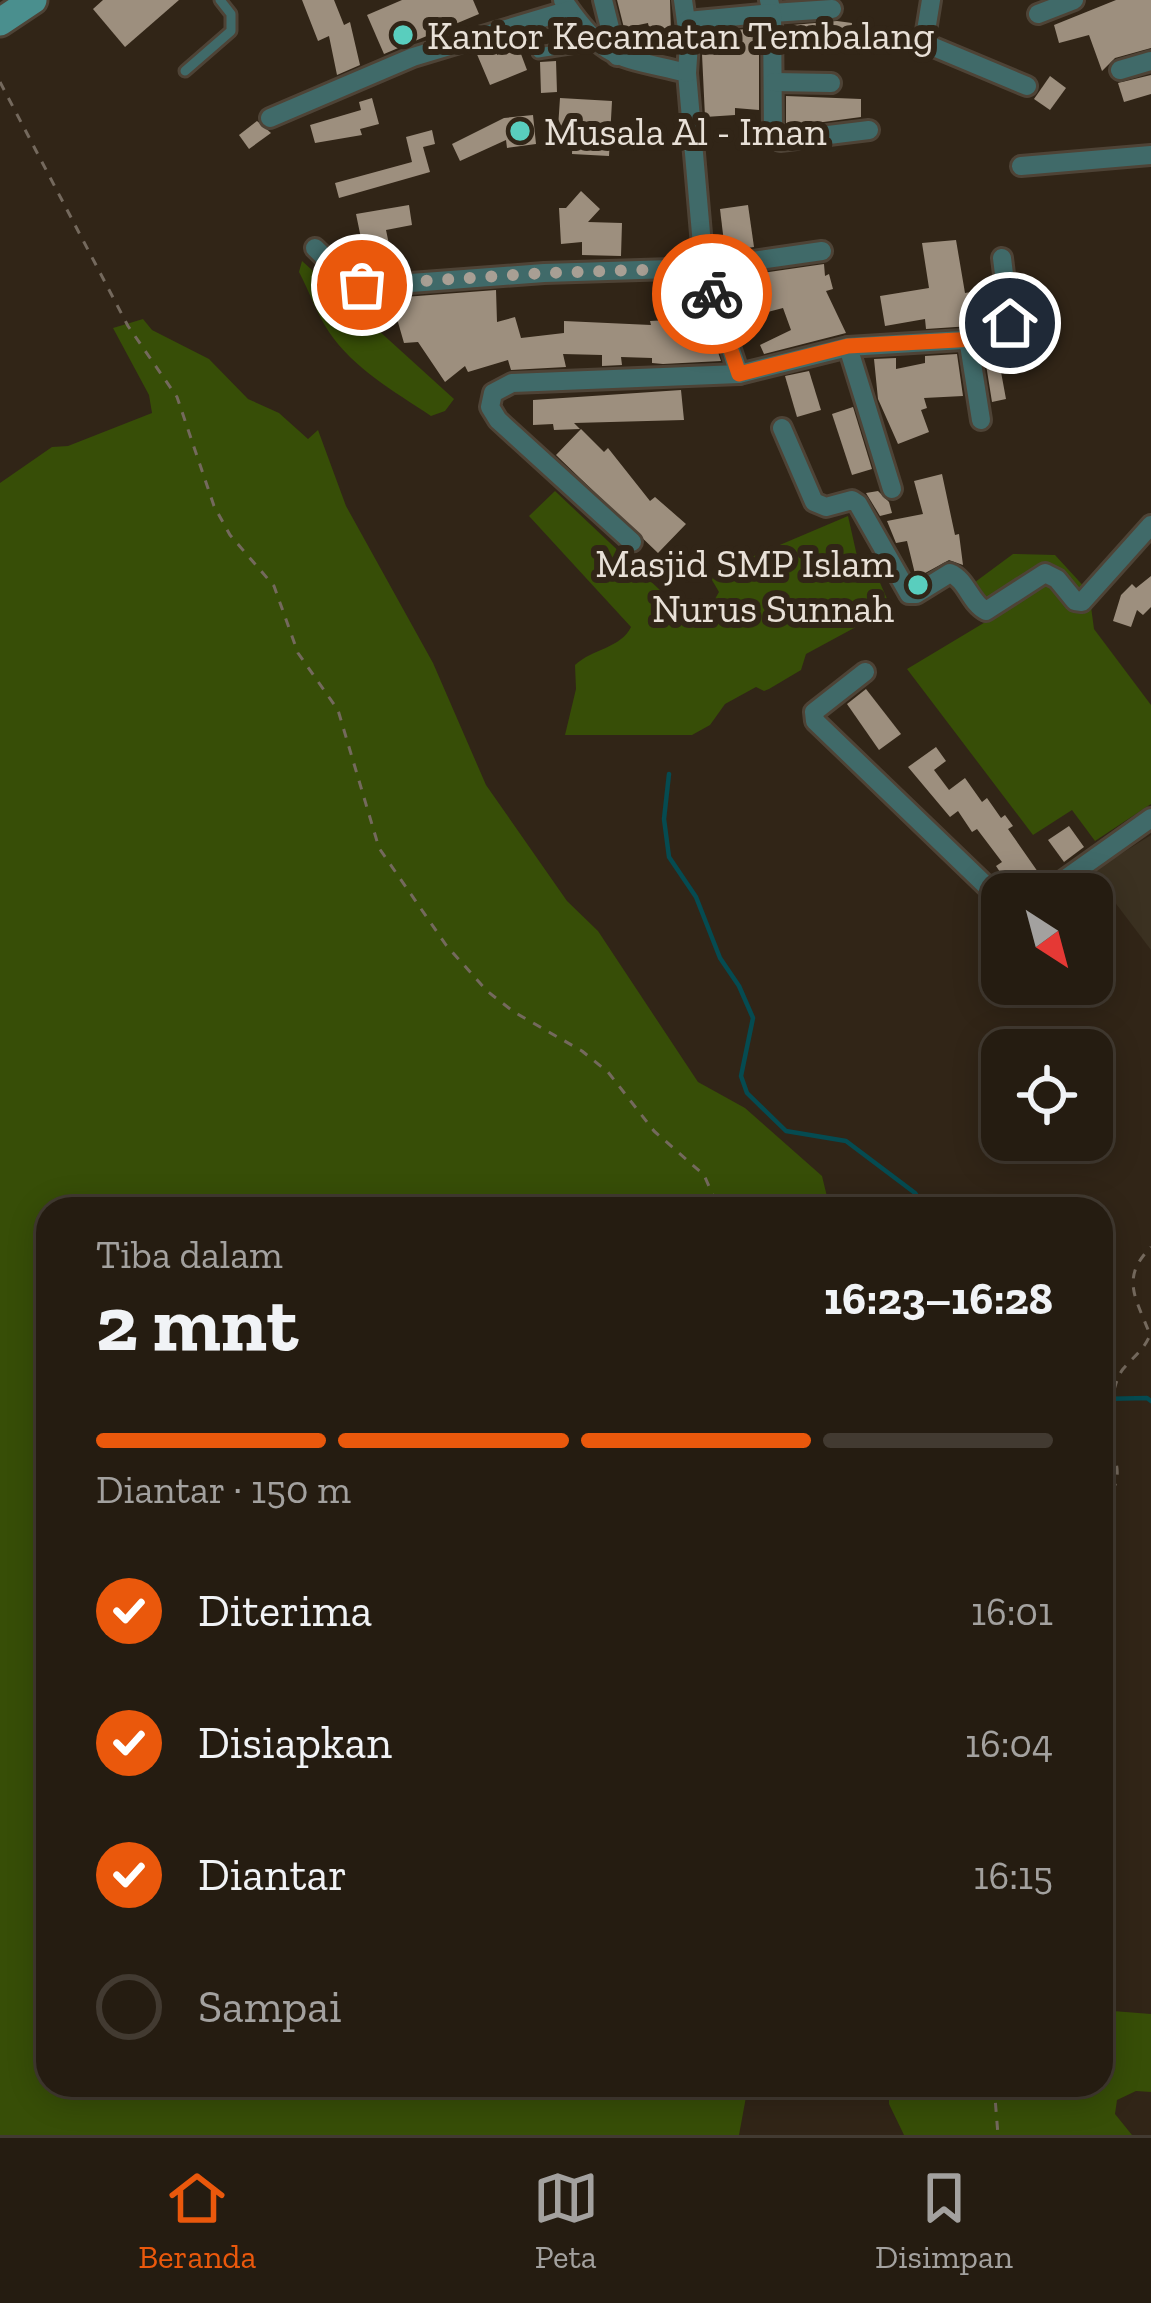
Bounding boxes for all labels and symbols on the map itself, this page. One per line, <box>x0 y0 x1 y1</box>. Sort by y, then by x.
place label: Kantor Kecamatan Tembalang <box>427 12 934 59</box>
marker: Kantor Kecamatan Tembalang <box>390 22 416 48</box>
place label: Musala Al - Iman <box>544 108 827 155</box>
marker: Musala Al - Iman <box>507 118 533 144</box>
pin <box>311 234 413 336</box>
courier <box>652 234 772 354</box>
pin <box>959 272 1061 374</box>
place label: Masjid SMP Islam Nurus Sunnah <box>595 540 894 632</box>
marker: Masjid SMP Islam Nurus Sunnah <box>905 572 931 598</box>
north arrow <box>981 873 1113 1005</box>

